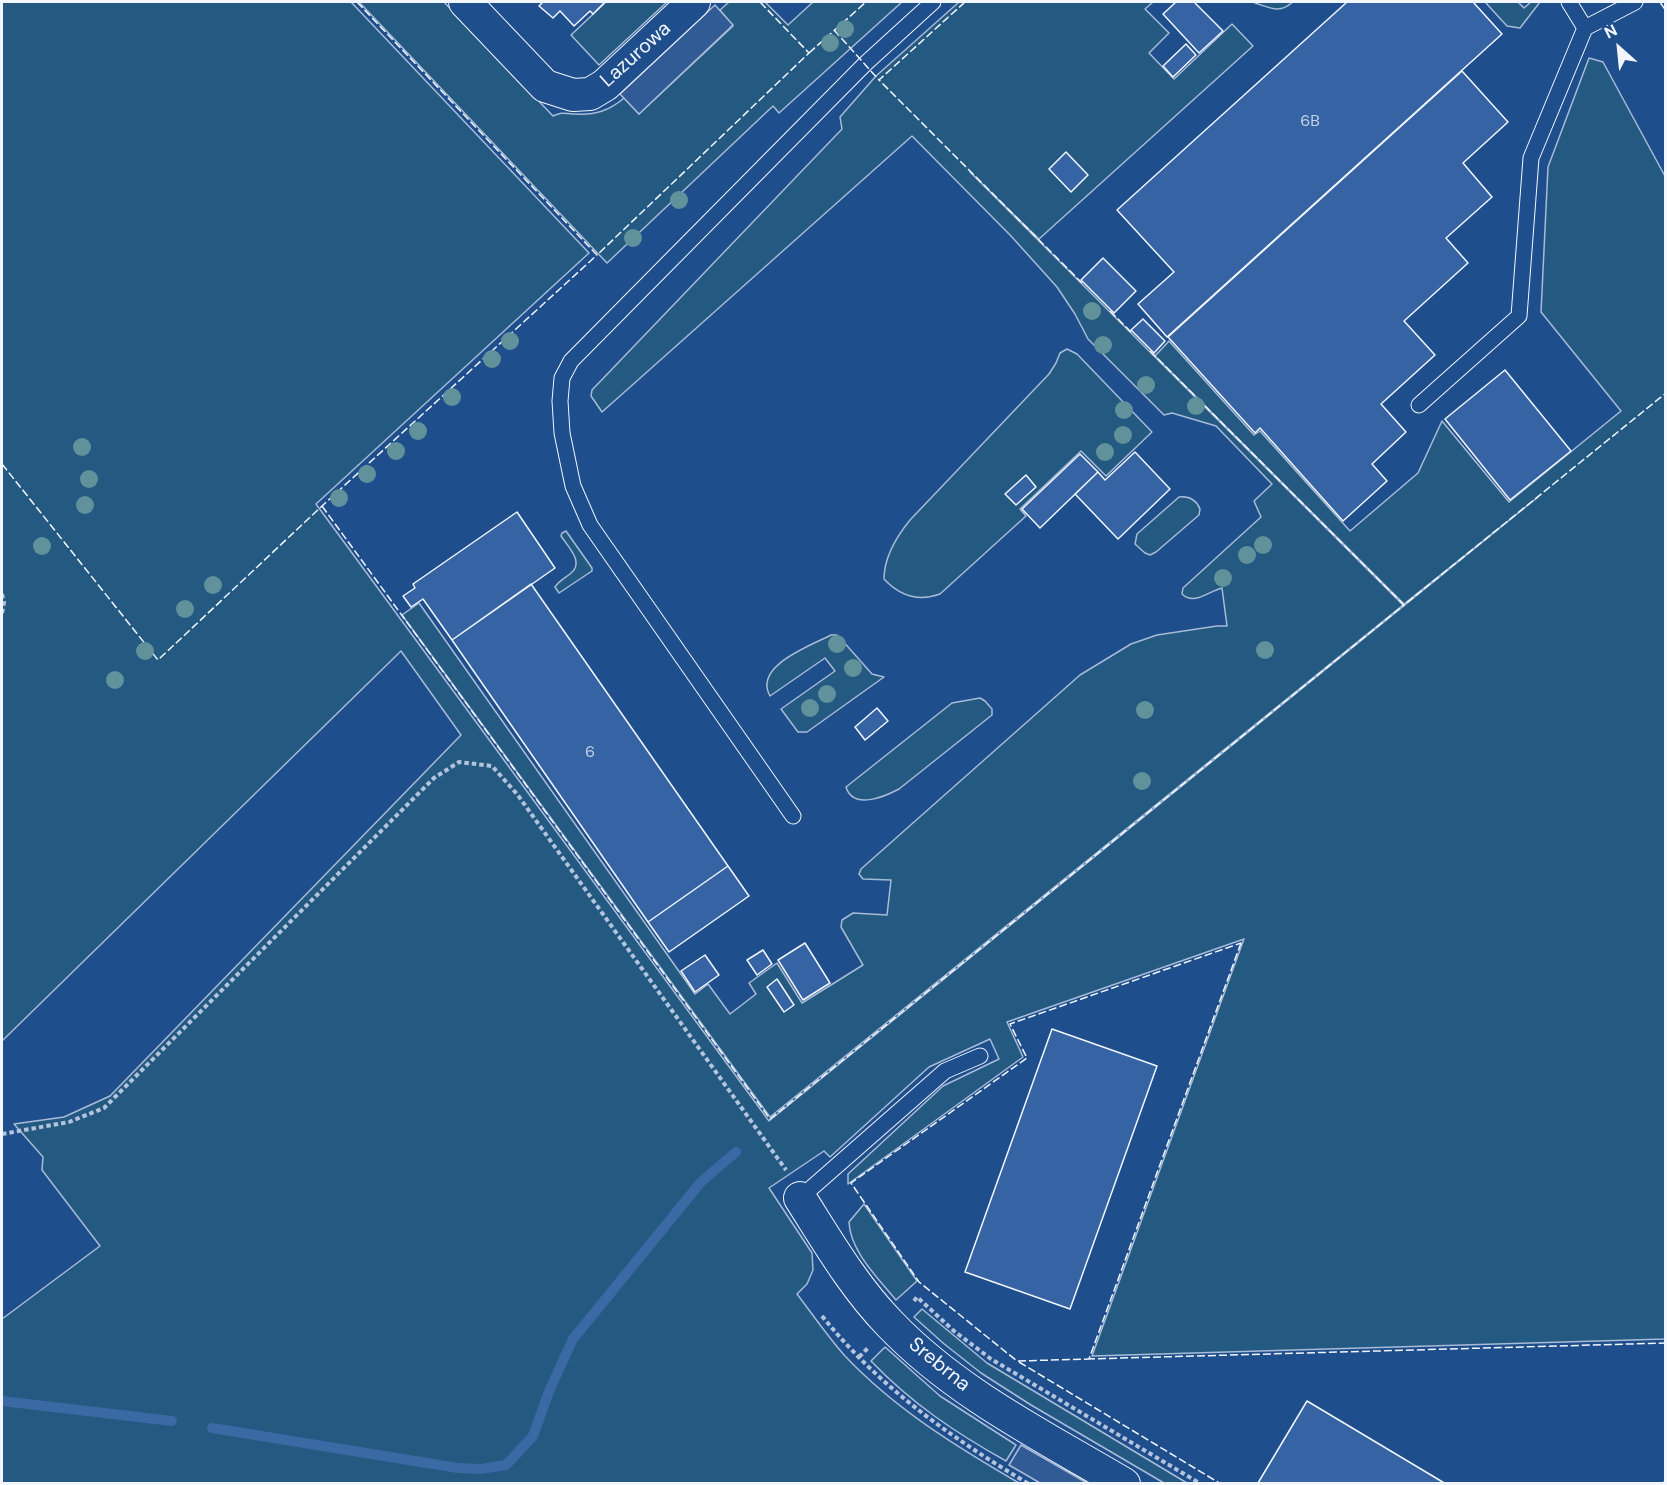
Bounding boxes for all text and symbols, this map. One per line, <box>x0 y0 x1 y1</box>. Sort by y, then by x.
street label: Lazurowa <box>596 17 676 93</box>
north arrow <box>1589 18 1649 78</box>
text: N <box>1601 20 1621 44</box>
house number: 6B <box>1300 112 1320 132</box>
house number: 6 <box>585 743 595 763</box>
street label: Srebrna <box>903 1333 975 1397</box>

